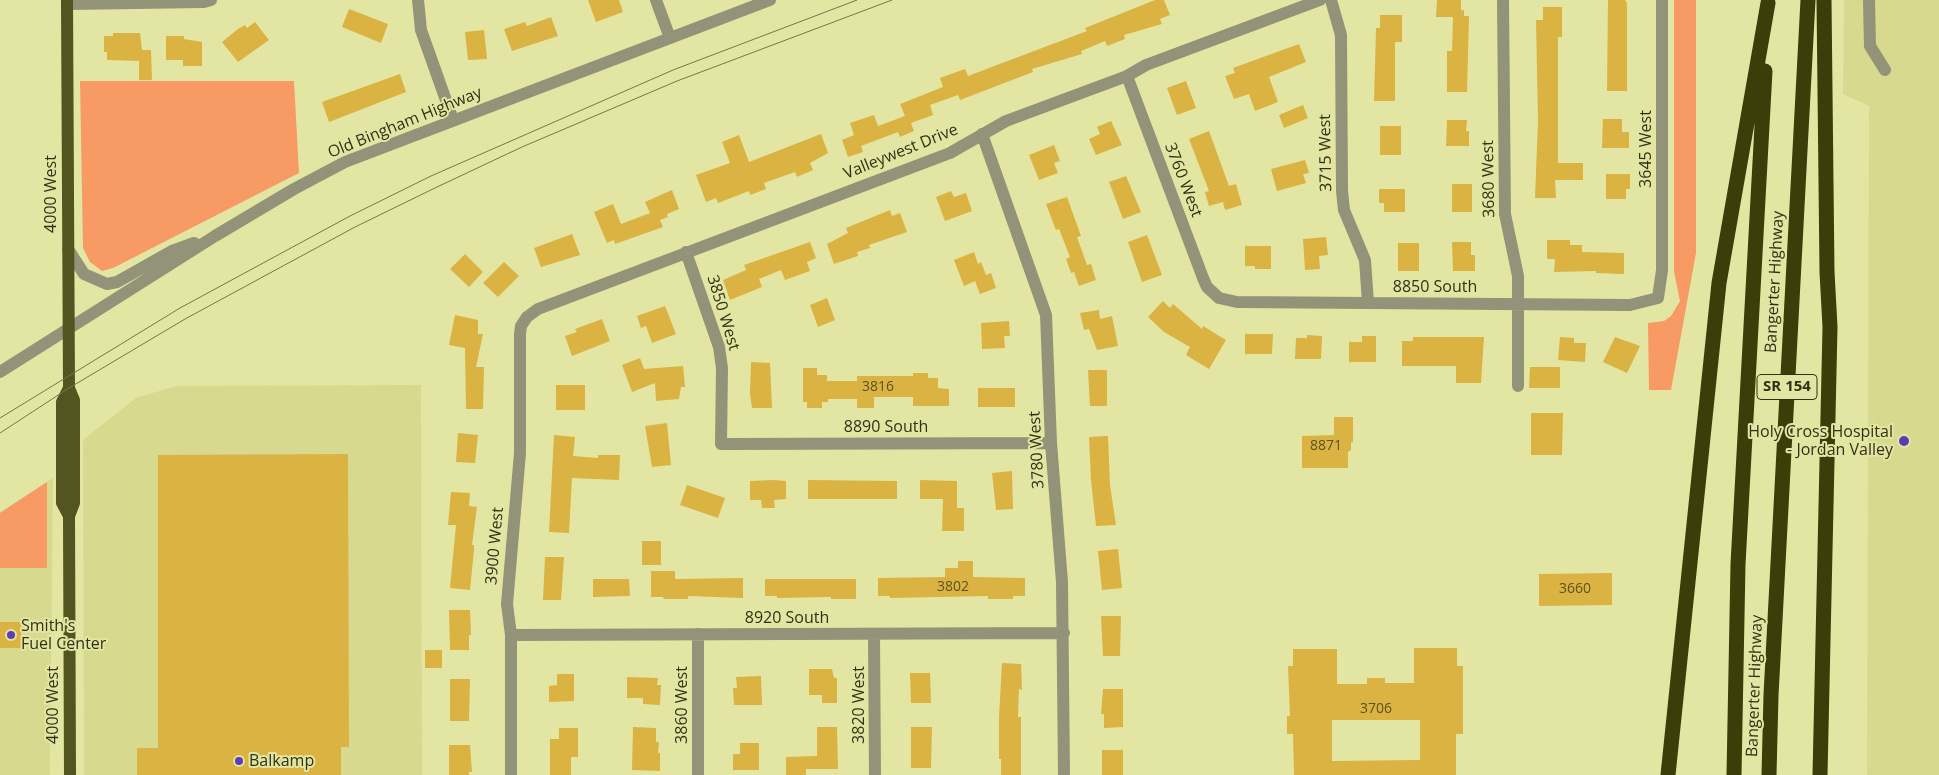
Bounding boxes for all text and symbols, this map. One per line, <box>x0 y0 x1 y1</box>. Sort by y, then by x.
street label: Old Bingham Highway <box>325 83 485 163</box>
street label: 3645 West <box>1636 110 1656 188</box>
street label: 3715 West <box>1316 114 1336 192</box>
street label: Valleywest Drive <box>841 120 961 184</box>
street label: 3760 West <box>1160 140 1206 220</box>
street label: 3680 West <box>1479 140 1499 218</box>
street label: 4000 West <box>41 155 61 233</box>
street label: Bangerter Highway <box>1762 210 1788 354</box>
street label: 3850 West <box>702 273 744 353</box>
street label: 8850 South <box>1393 277 1477 297</box>
road number: SR 154 <box>1757 374 1817 400</box>
house number: 3816 <box>862 379 894 395</box>
street label: 3780 West <box>1025 411 1049 489</box>
street label: 8890 South <box>844 417 928 437</box>
place label: Holy Cross Hospital - Jordan Valley <box>1748 422 1893 460</box>
marker: Holy Cross Hospital - Jordan Valley <box>1897 434 1911 448</box>
house number: 8871 <box>1310 438 1342 454</box>
street label: 3900 West <box>482 506 508 586</box>
house number: 3802 <box>937 579 969 595</box>
house number: 3660 <box>1559 581 1591 597</box>
street label: 8920 South <box>745 608 829 628</box>
street label: Bangerter Highway <box>1743 615 1767 757</box>
place label: Smith's Fuel Center <box>21 616 106 654</box>
marker: Smith's Fuel Center <box>5 629 17 641</box>
street label: 4000 West <box>43 666 63 744</box>
street label: 3860 West <box>672 666 692 744</box>
street label: 3820 West <box>849 666 869 744</box>
house number: 3706 <box>1360 701 1392 717</box>
place label: Balkamp <box>249 751 314 771</box>
marker: Balkamp <box>233 755 245 767</box>

